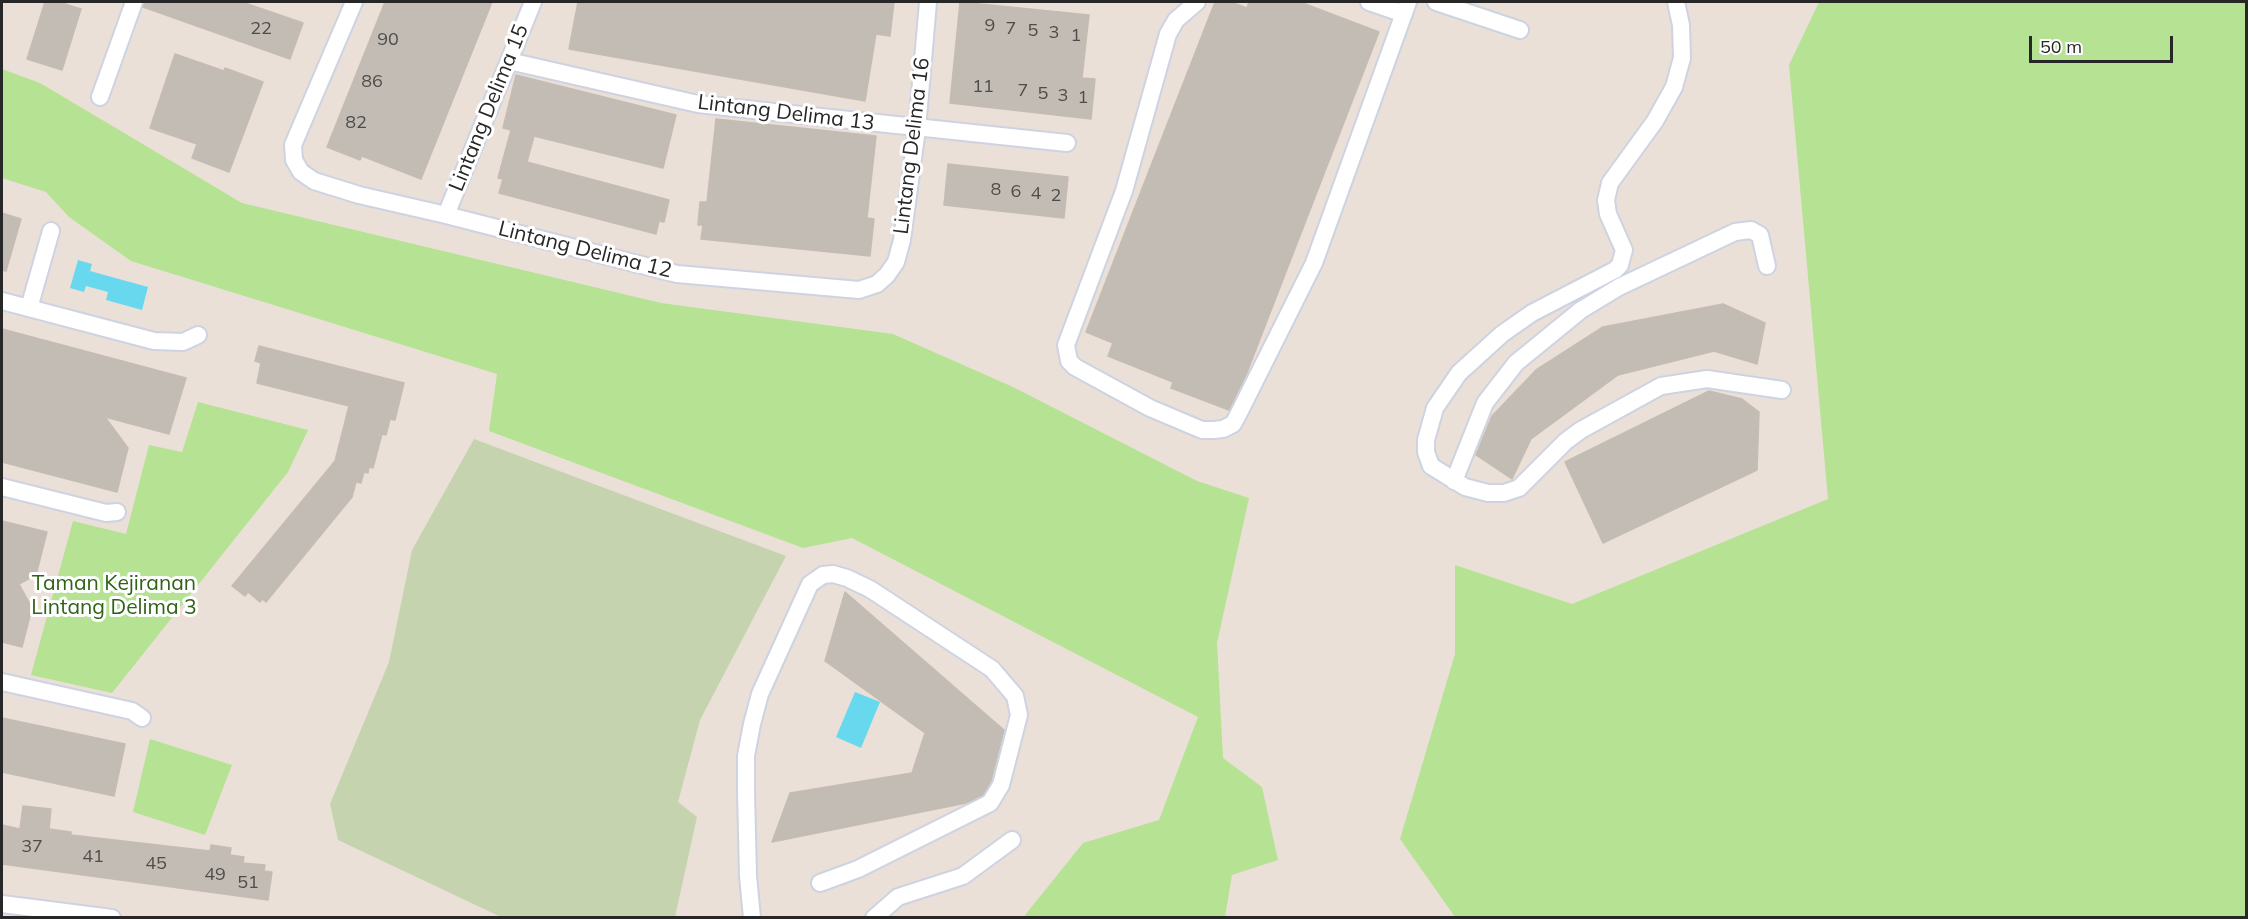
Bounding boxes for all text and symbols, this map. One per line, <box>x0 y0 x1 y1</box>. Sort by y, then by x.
house number: 9 <box>985 15 995 37</box>
house number: 22 <box>250 18 272 40</box>
house number: 7 <box>1006 18 1016 40</box>
house number: 5 <box>1028 20 1038 42</box>
street label: Lintang Delima 15 <box>444 21 534 195</box>
house number: 3 <box>1049 22 1059 44</box>
scale bar <box>2032 24 2176 62</box>
house number: 1 <box>1071 25 1081 47</box>
house number: 90 <box>377 29 399 51</box>
text: 50 m <box>2040 35 2082 58</box>
street label: Lintang Delima 16 <box>889 56 935 236</box>
house number: 86 <box>361 71 383 93</box>
house number: 11 <box>972 76 994 98</box>
house number: 7 <box>1018 80 1028 102</box>
house number: 5 <box>1038 83 1048 105</box>
house number: 3 <box>1058 85 1068 107</box>
house number: 1 <box>1078 87 1088 109</box>
street label: Lintang Delima 13 <box>696 90 876 136</box>
house number: 82 <box>345 112 367 134</box>
house number: 8 <box>991 179 1001 201</box>
house number: 6 <box>1011 181 1021 203</box>
house number: 4 <box>1031 183 1041 205</box>
house number: 2 <box>1051 185 1061 207</box>
street label: Lintang Delima 12 <box>496 216 674 284</box>
park label: Taman Kejiranan Lintang Delima 3 <box>31 571 197 621</box>
house number: 37 <box>21 836 43 858</box>
house number: 41 <box>82 846 104 868</box>
house number: 45 <box>145 853 167 875</box>
house number: 49 <box>204 864 226 886</box>
house number: 51 <box>237 872 259 894</box>

